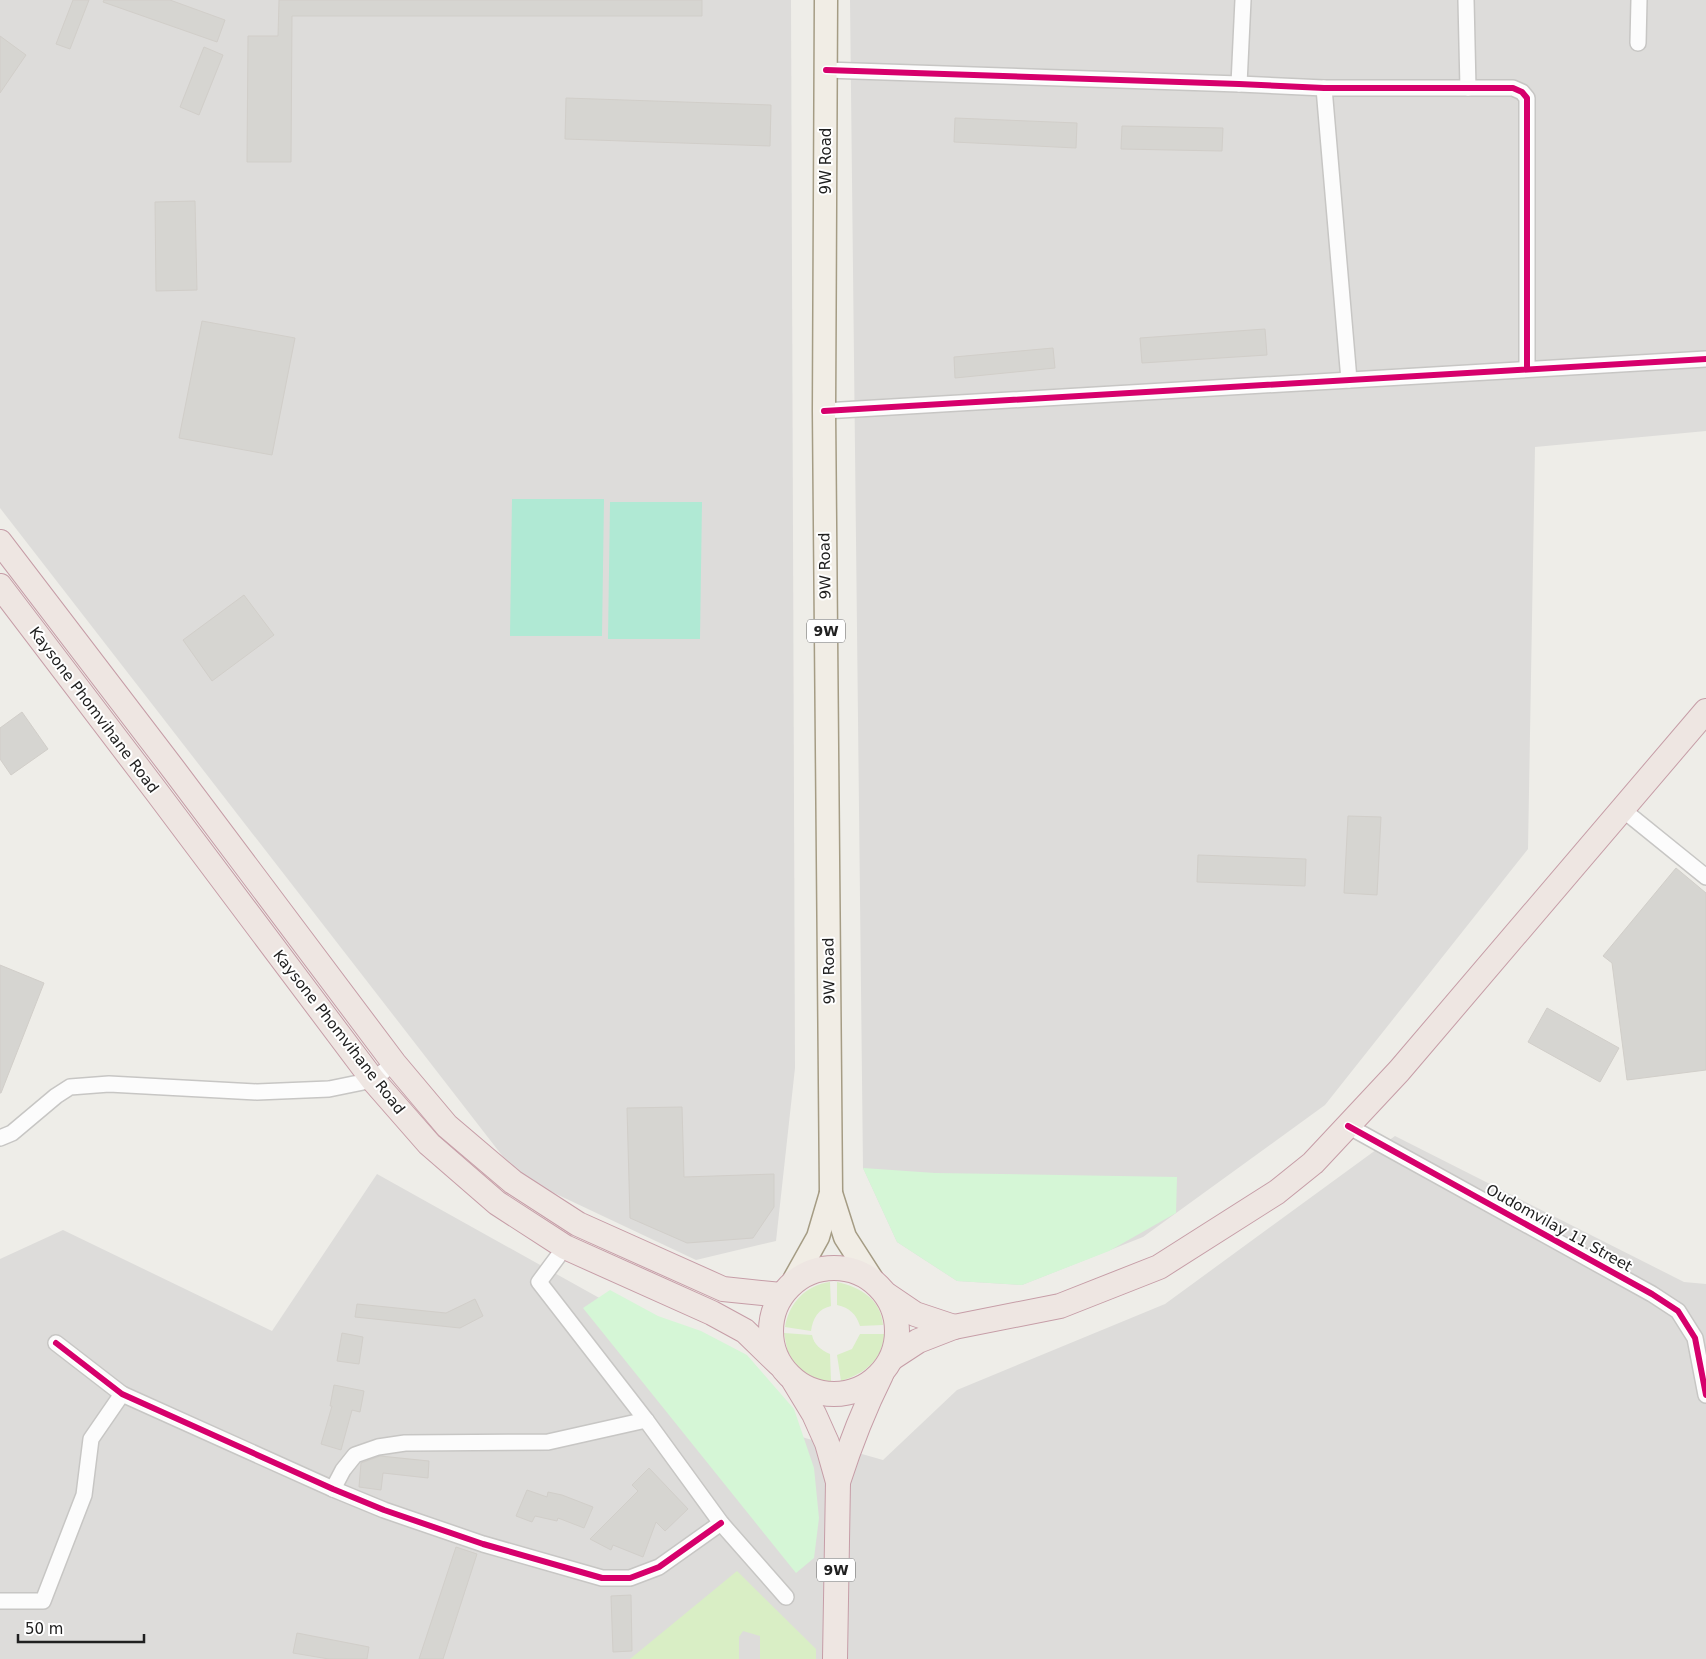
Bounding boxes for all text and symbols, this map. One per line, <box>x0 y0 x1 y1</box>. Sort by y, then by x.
street label: 9W Road <box>817 128 835 194</box>
street label: 9W Road <box>815 532 835 600</box>
road number: 9W <box>807 620 845 642</box>
street label: Kaysone Phomvihane Road <box>26 623 162 797</box>
street label: 9W Road <box>819 937 839 1005</box>
street label: Kaysone Phomvihane Road <box>269 946 409 1118</box>
street label: Oudomvilay 11 Street <box>1483 1180 1635 1276</box>
road number: 9W <box>817 1558 855 1582</box>
scale bar <box>18 1612 144 1644</box>
text: 50 m <box>25 1620 63 1638</box>

